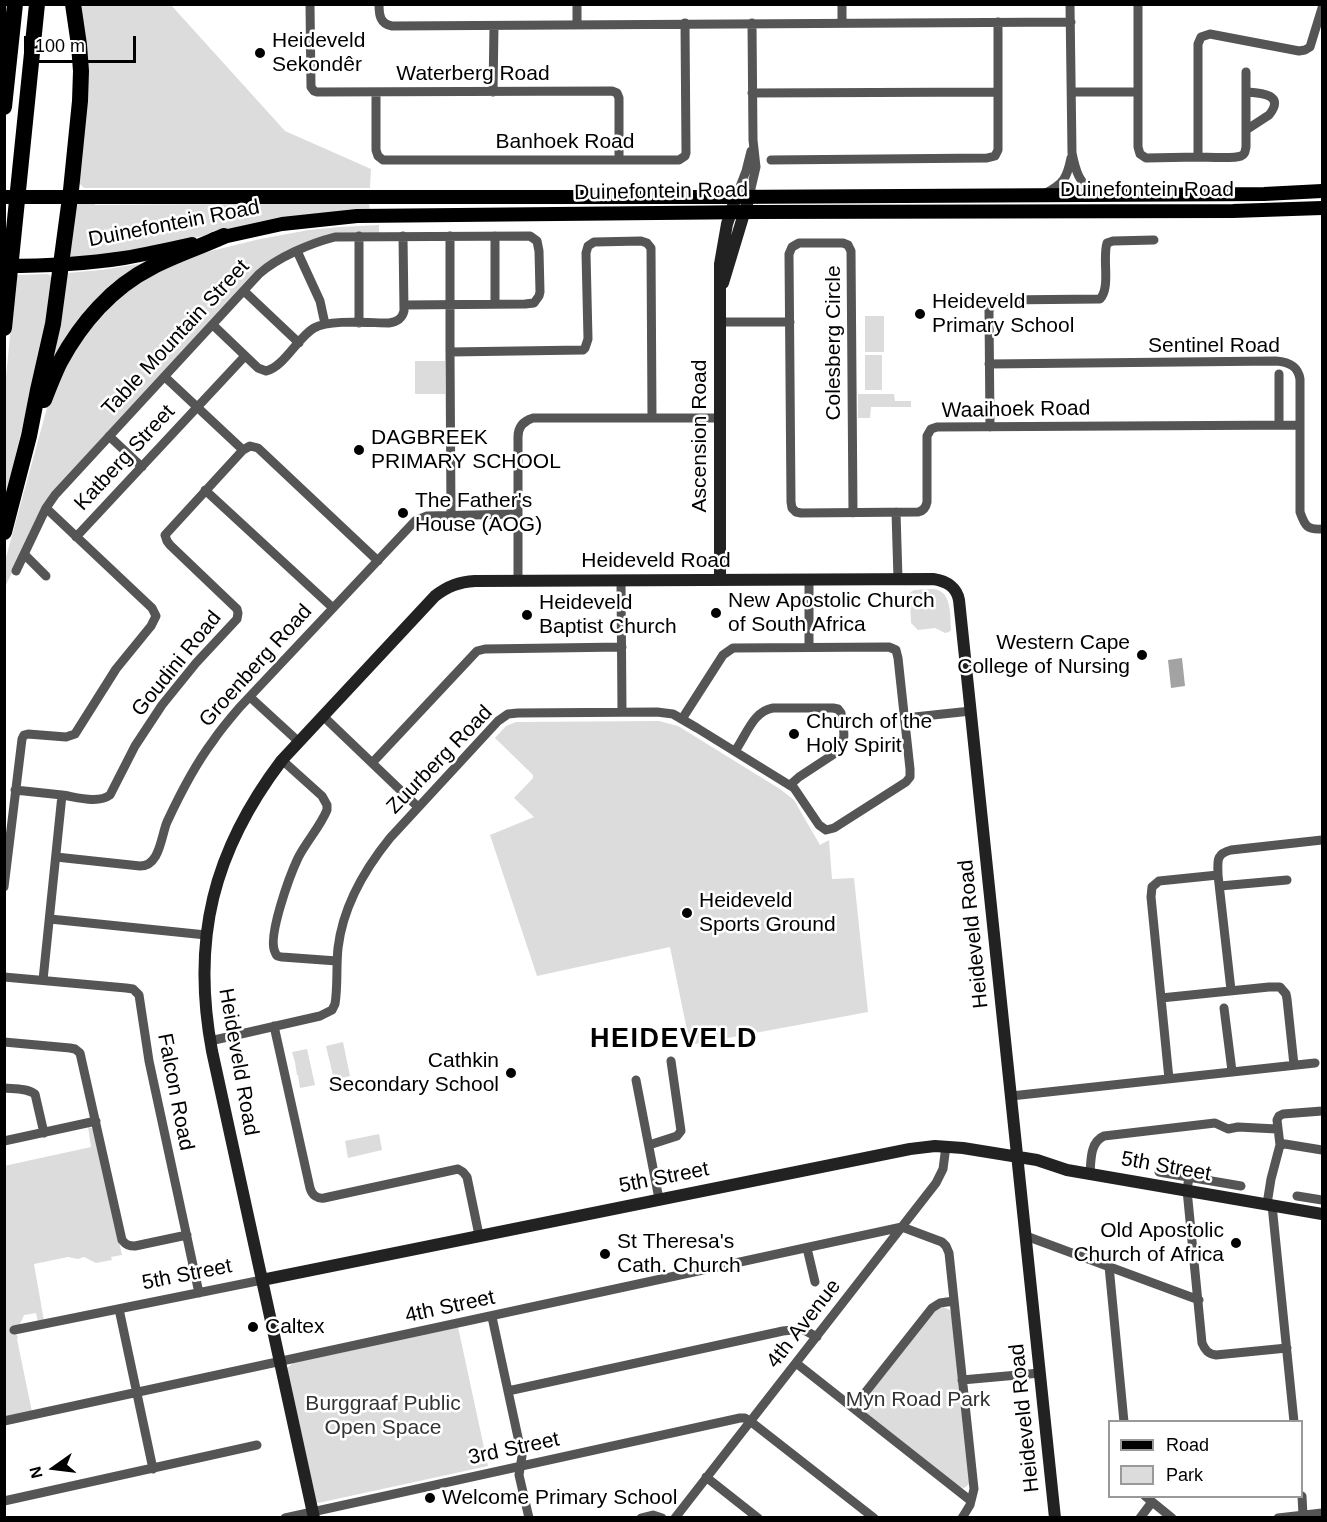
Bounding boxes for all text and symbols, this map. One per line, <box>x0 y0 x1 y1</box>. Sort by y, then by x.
scale bar <box>27 24 140 62</box>
place label: Heideveld Sekondêr <box>272 28 365 78</box>
text: 100 m <box>35 36 85 56</box>
marker: Heideveld Sekondêr <box>253 46 267 60</box>
street label: Waterberg Road <box>396 61 550 87</box>
street label: Banhoek Road <box>496 129 634 155</box>
street label: Duinefontein Road <box>1060 177 1234 203</box>
street label: Duinefontein Road <box>574 178 748 206</box>
street label: Duinefontein Road <box>86 195 262 253</box>
street label: Table Mountain Street <box>97 255 255 421</box>
street label: Colesberg Circle <box>821 265 847 421</box>
place label: Heideveld Primary School <box>932 289 1074 339</box>
marker: Heideveld Primary School <box>913 307 927 321</box>
street label: Sentinel Road <box>1148 333 1280 359</box>
street label: Ascension Road <box>687 360 713 512</box>
street label: Waaihoek Road <box>941 396 1091 424</box>
street label: Katberg Street <box>70 400 180 516</box>
place label: DAGBREEK PRIMARY SCHOOL <box>371 425 561 475</box>
marker: DAGBREEK PRIMARY SCHOOL <box>352 443 366 457</box>
place label: The Father's House (AOG) <box>415 488 542 538</box>
marker: The Father's House (AOG) <box>396 506 410 520</box>
street label: Heideveld Road <box>581 548 731 574</box>
place label: New Apostolic Church of South Africa <box>728 588 935 638</box>
place label: Heideveld Baptist Church <box>539 590 677 640</box>
street label: Groenberg Road <box>194 599 318 733</box>
street label: Goudini Road <box>127 606 227 722</box>
marker: New Apostolic Church of South Africa <box>709 606 723 620</box>
marker: Heideveld Baptist Church <box>520 608 534 622</box>
place label: Western Cape College of Nursing <box>957 630 1130 680</box>
marker: Western Cape College of Nursing <box>1135 648 1149 662</box>
street label: Zuurberg Road <box>382 700 498 820</box>
place label: Church of the Holy Spirit <box>806 709 932 759</box>
marker: Church of the Holy Spirit <box>787 727 801 741</box>
street label: Heideveld Road <box>954 858 994 1010</box>
place label: Heideveld Sports Ground <box>699 888 836 938</box>
marker: Heideveld Sports Ground <box>680 906 694 920</box>
street label: Heideveld Road <box>213 986 263 1138</box>
district label: HEIDEVELD <box>590 1024 758 1056</box>
street label: Falcon Road <box>151 1031 199 1153</box>
place label: Cathkin Secondary School <box>329 1048 499 1098</box>
marker: Cathkin Secondary School <box>504 1066 518 1080</box>
street label: 5th Street <box>1119 1147 1213 1187</box>
street label: 5th Street <box>617 1157 711 1199</box>
place label: Old Apostolic Church of Africa <box>1073 1218 1224 1268</box>
place label: St Theresa's Cath. Church <box>617 1229 741 1279</box>
marker: Old Apostolic Church of Africa <box>1229 1236 1243 1250</box>
marker: St Theresa's Cath. Church <box>598 1247 612 1261</box>
street label: 5th Street <box>140 1254 234 1296</box>
street label: 4th Avenue <box>761 1275 847 1373</box>
street label: 4th Street <box>403 1285 497 1329</box>
place label: Caltex <box>265 1314 325 1340</box>
marker: Caltex <box>246 1320 260 1334</box>
street label: Heideveld Road <box>1005 1342 1045 1494</box>
park label: Myn Road Park <box>846 1387 990 1413</box>
park label: Burggraaf Public Open Space <box>305 1391 461 1441</box>
legend <box>1108 1420 1303 1498</box>
street label: 3rd Street <box>466 1427 562 1471</box>
text: Road <box>1166 1435 1209 1455</box>
north arrow <box>24 1438 84 1498</box>
text: N <box>26 1465 46 1480</box>
text: Park <box>1166 1465 1203 1485</box>
place label: Welcome Primary School <box>442 1485 677 1511</box>
marker: Welcome Primary School <box>423 1491 437 1505</box>

